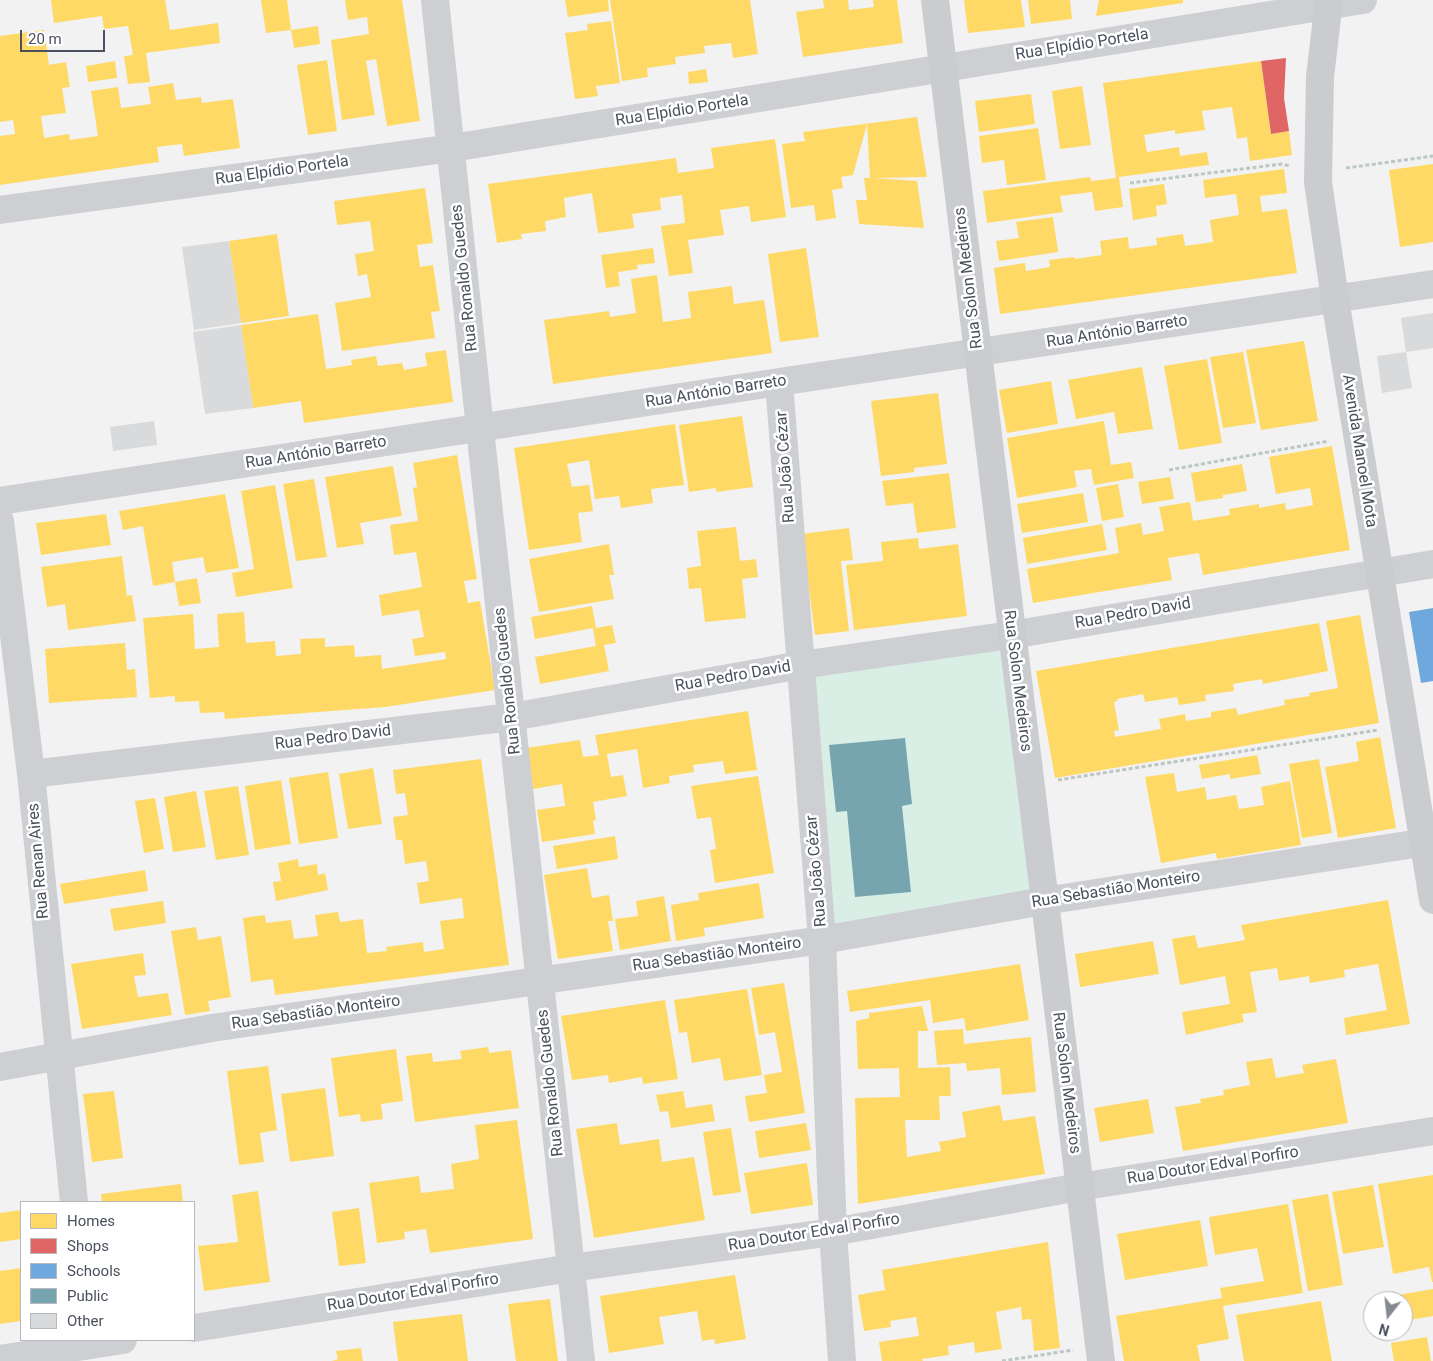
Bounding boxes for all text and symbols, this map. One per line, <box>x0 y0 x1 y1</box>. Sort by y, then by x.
scale bar <box>22 20 108 52</box>
street label: Rua Elpídio Portela <box>1014 25 1150 65</box>
text: 20 m <box>28 30 62 48</box>
street label: Rua Elpídio Portela <box>614 91 750 131</box>
street label: Rua Elpídio Portela <box>214 152 350 190</box>
street label: Rua Ronaldo Guedes <box>448 203 482 353</box>
street label: Rua Solon Medeiros <box>951 206 987 350</box>
street label: Rua António Barreto <box>1045 311 1189 353</box>
street label: Rua António Barreto <box>644 371 788 413</box>
street label: Avenida Manoel Mota <box>1337 373 1381 529</box>
street label: Rua João Cézar <box>773 410 799 524</box>
street label: Rua António Barreto <box>244 432 388 474</box>
street label: Rua Pedro David <box>1074 594 1192 634</box>
street label: Rua Ronaldo Guedes <box>491 606 525 756</box>
street label: Rua Solon Medeiros <box>999 609 1035 753</box>
street label: Rua Pedro David <box>674 657 792 697</box>
street label: Rua Pedro David <box>274 721 392 755</box>
street label: Rua Renan Aires <box>24 802 54 920</box>
street label: Rua João Cézar <box>803 814 831 928</box>
street label: Rua Sebastião Monteiro <box>1030 867 1202 913</box>
street label: Rua Sebastião Monteiro <box>631 934 803 976</box>
street label: Rua Sebastião Monteiro <box>230 992 402 1034</box>
street label: Rua Ronaldo Guedes <box>534 1008 568 1158</box>
street label: Rua Solon Medeiros <box>1048 1011 1084 1155</box>
street label: Rua Doutor Edval Porfiro <box>1126 1143 1300 1189</box>
legend <box>20 1201 195 1341</box>
street label: Rua Doutor Edval Porfiro <box>727 1210 901 1256</box>
text: Homes <box>67 1212 115 1230</box>
text: Shops <box>67 1237 109 1255</box>
text: Schools <box>67 1262 121 1280</box>
street label: Rua Doutor Edval Porfiro <box>326 1270 500 1316</box>
text: Public <box>67 1287 108 1305</box>
north arrow <box>1363 1291 1413 1341</box>
text: Other <box>67 1312 104 1330</box>
text: N <box>1377 1320 1391 1339</box>

